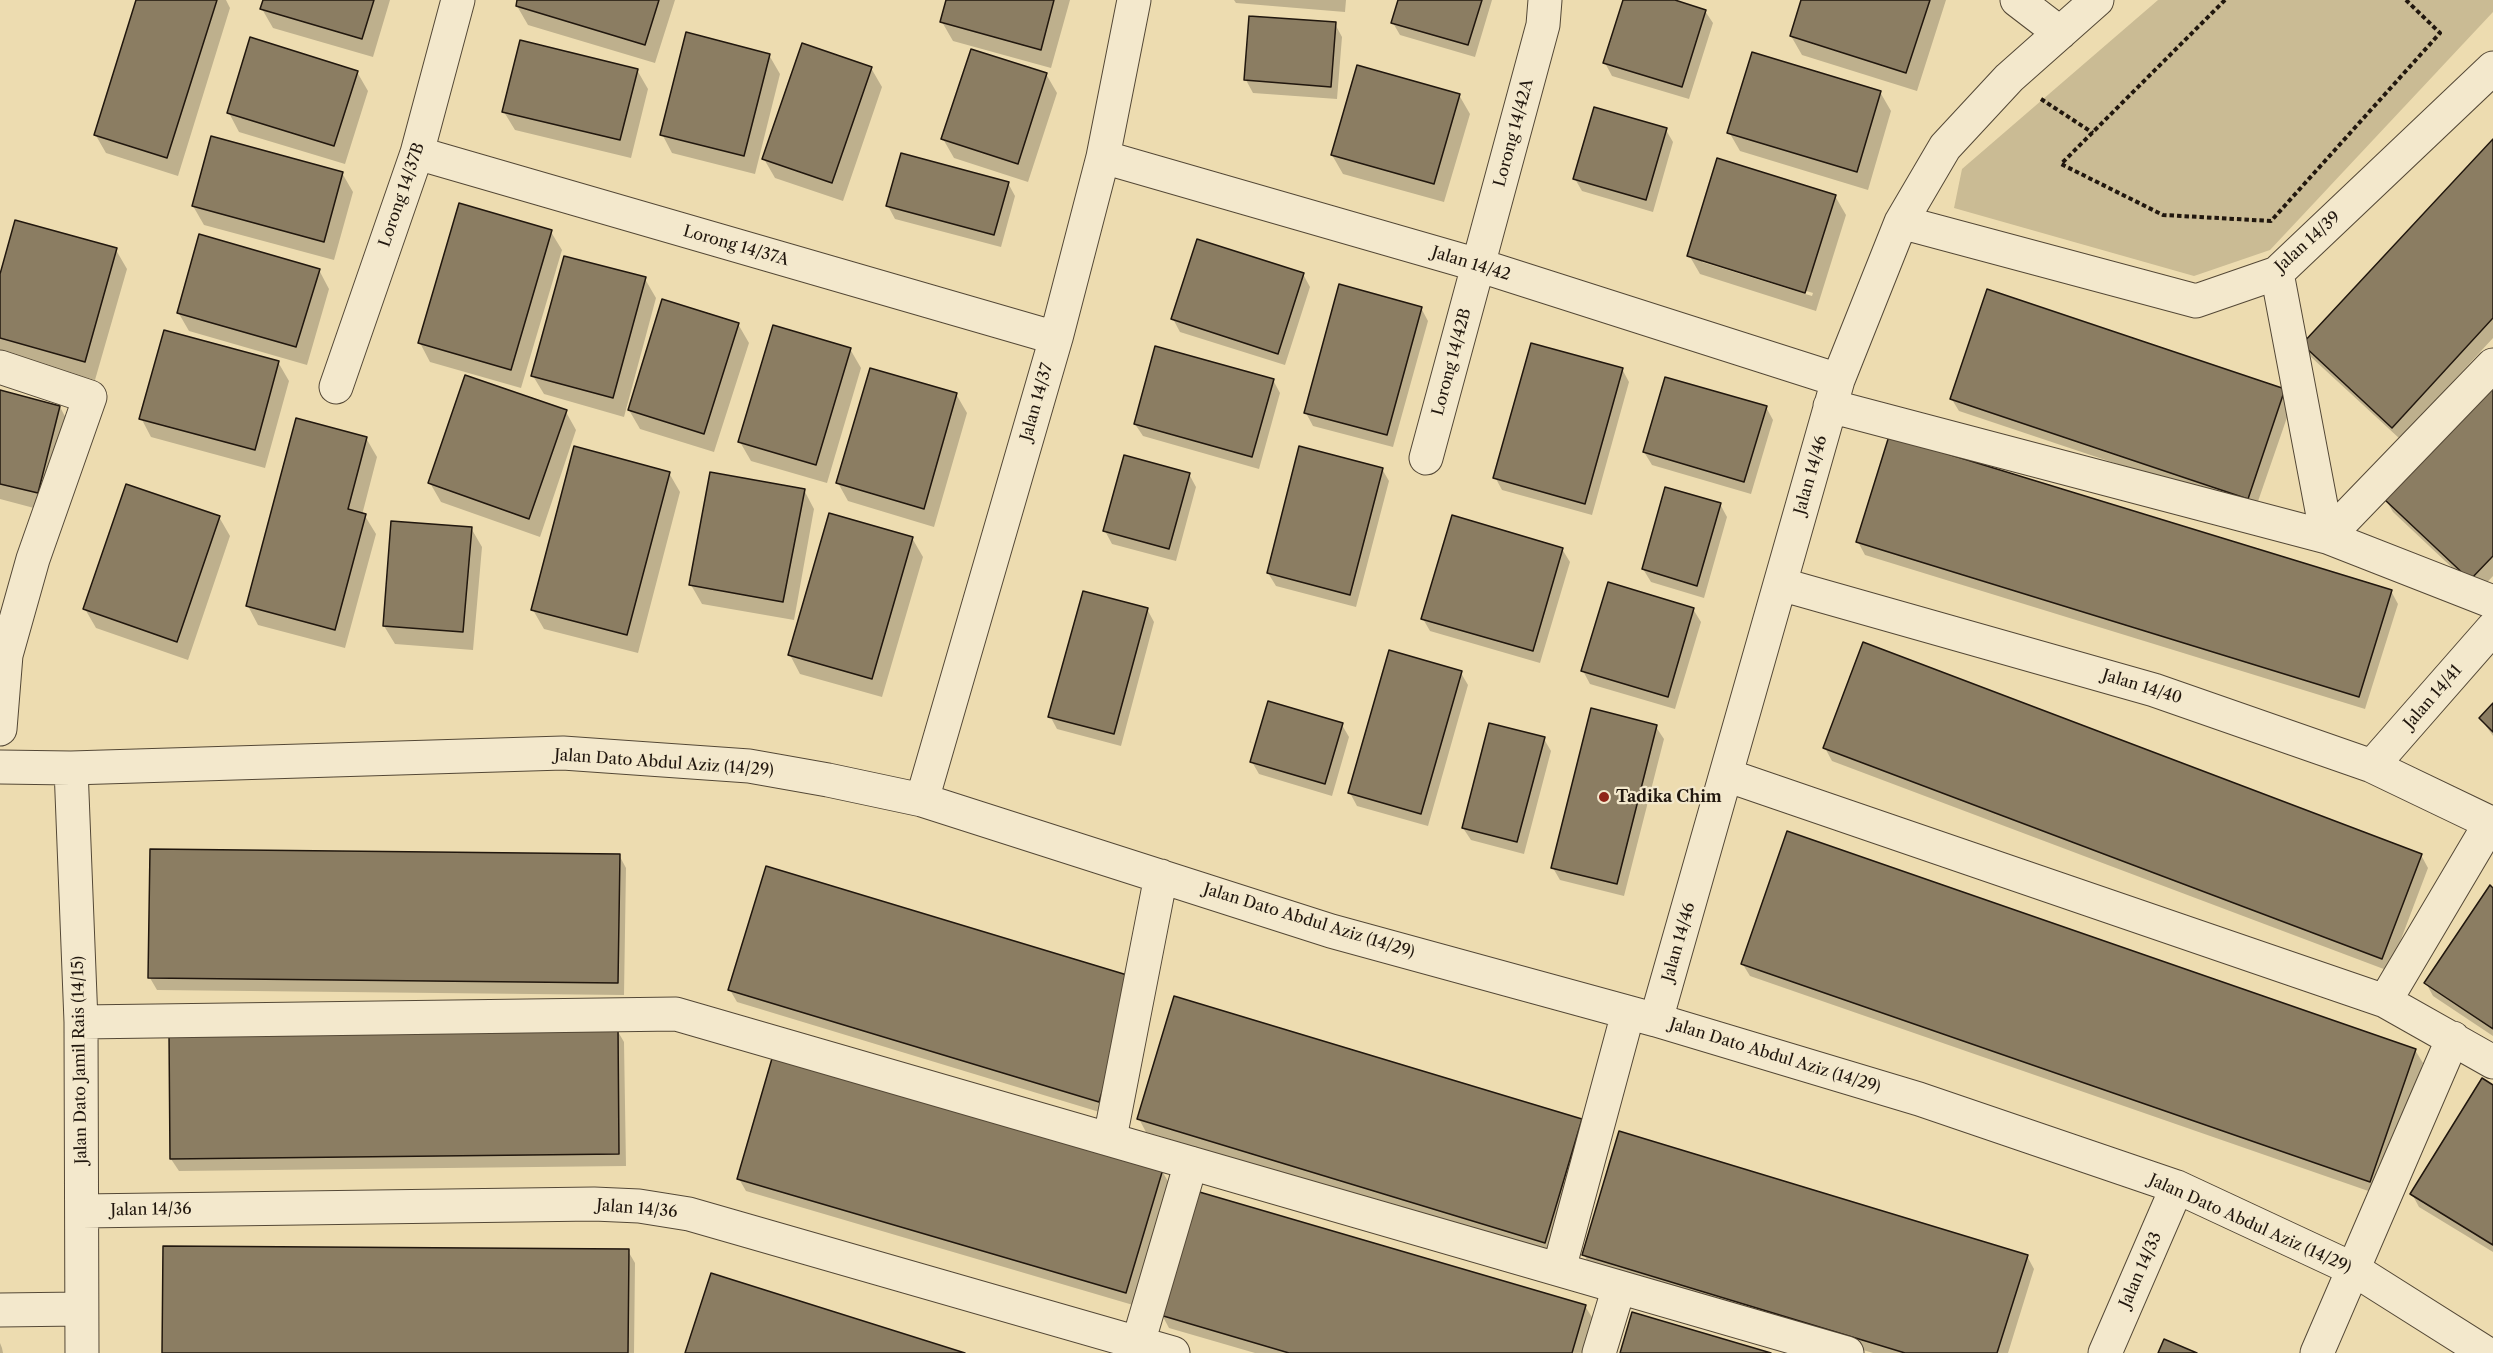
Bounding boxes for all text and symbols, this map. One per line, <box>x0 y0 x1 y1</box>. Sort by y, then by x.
street label: Lorong 14/42A <box>1490 77 1538 189</box>
street label: Lorong 14/37B <box>375 140 429 250</box>
street label: Jalan 14/39 <box>2271 208 2345 276</box>
street label: Lorong 14/37A <box>681 222 791 270</box>
street label: Jalan 14/42 <box>1429 243 1513 285</box>
street label: Lorong 14/42B <box>1428 306 1476 418</box>
street label: Jalan 14/37 <box>1017 361 1057 443</box>
street label: Jalan 14/46 <box>1791 433 1831 517</box>
street label: Jalan 14/41 <box>2400 661 2466 733</box>
street label: Jalan 14/40 <box>2100 666 2184 708</box>
street label: Jalan Dato Abdul Aziz (14/29) <box>554 746 774 780</box>
place label: Tadika Chim <box>1616 787 1722 807</box>
marker: Tadika Chim <box>1597 790 1611 804</box>
street label: Jalan Dato Abdul Aziz (14/29) <box>1201 880 1417 962</box>
street label: Jalan 14/46 <box>1659 900 1699 984</box>
street label: Jalan Dato Jamil Rais (14/15) <box>69 956 91 1164</box>
street label: Jalan Dato Abdul Aziz (14/29) <box>1667 1015 1883 1097</box>
street label: Jalan Dato Abdul Aziz (14/29) <box>2146 1171 2354 1277</box>
street label: Jalan 14/36 <box>596 1196 678 1222</box>
street label: Jalan 14/36 <box>110 1200 192 1220</box>
street label: Jalan 14/33 <box>2116 1229 2166 1311</box>

